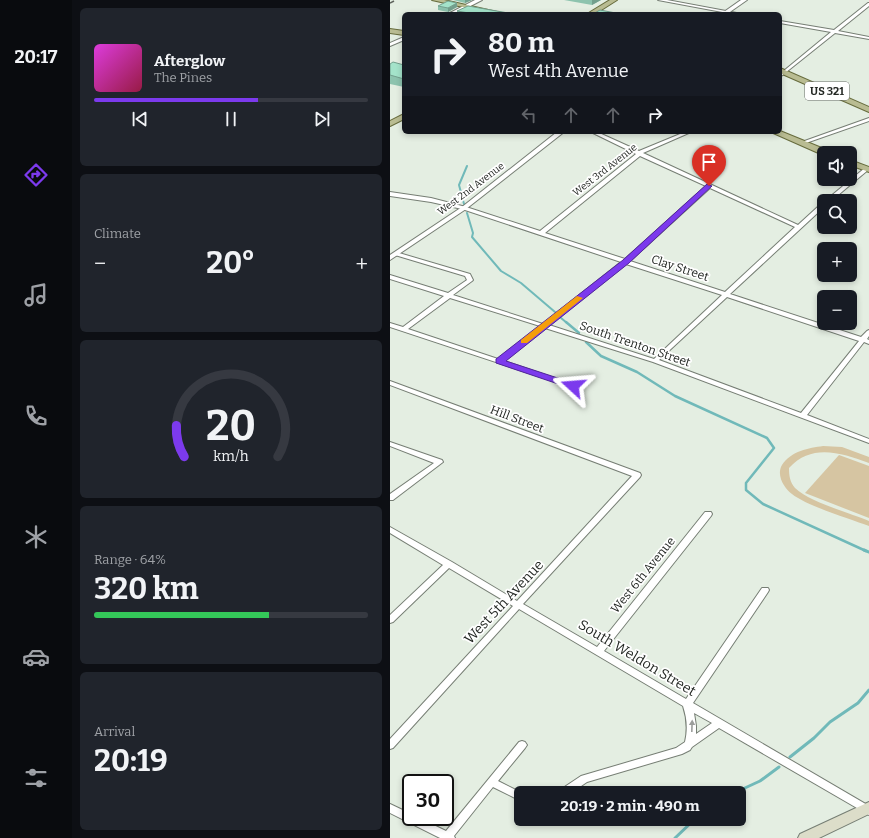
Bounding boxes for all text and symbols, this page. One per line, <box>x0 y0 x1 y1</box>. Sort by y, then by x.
text: 80 m <box>488 26 554 59</box>
icon: right <box>422 28 474 80</box>
text: 20:17 <box>14 46 58 68</box>
text: Afterglow <box>154 52 225 70</box>
text: West 4th Avenue <box>488 60 629 82</box>
text: The Pines <box>154 70 212 85</box>
road number: US 321 <box>805 82 849 100</box>
icon: left <box>518 104 540 126</box>
icon: ahead <box>560 104 582 126</box>
icon: ahead <box>602 104 624 126</box>
icon: right <box>644 104 666 126</box>
icon: previous <box>129 108 151 130</box>
icon: pause <box>220 108 242 130</box>
icon: next <box>311 108 333 130</box>
street label: West 3rd Avenue <box>571 141 639 199</box>
pin <box>692 145 726 186</box>
map controls <box>817 146 857 330</box>
button: sound <box>817 146 857 186</box>
icon: arrive <box>698 151 720 173</box>
street label: West 2nd Avenue <box>435 160 507 218</box>
icon: directions <box>22 161 50 189</box>
button: search <box>817 194 857 234</box>
text: Climate <box>94 226 141 241</box>
button: + <box>817 242 857 282</box>
text: 20° <box>206 245 255 281</box>
text: − <box>94 250 106 277</box>
text: + <box>355 250 368 277</box>
street label: Clay Street <box>650 252 711 284</box>
icon: music <box>22 281 50 309</box>
button: − <box>817 290 857 330</box>
street label: South Trenton Street <box>578 318 693 370</box>
position arrow <box>552 365 594 407</box>
text: 20 <box>206 401 256 451</box>
icon: phone <box>22 402 50 430</box>
street label: Hill Street <box>488 402 546 436</box>
text: km/h <box>213 448 249 465</box>
icon: climate <box>22 523 50 551</box>
street label: West 6th Avenue <box>608 534 678 616</box>
text: Range · 64% <box>94 552 166 567</box>
street label: West 5th Avenue <box>461 556 547 648</box>
text: 320 km <box>94 571 199 607</box>
street label: South Weldon Street <box>575 616 699 700</box>
icon: car <box>22 643 50 671</box>
one-way arrow <box>689 719 695 732</box>
text: Arrival <box>94 724 135 739</box>
text: 20:19 <box>94 743 168 779</box>
icon: filters <box>22 764 50 792</box>
speed limit sign: 30 <box>402 774 454 826</box>
text: 20:19 · 2 min · 490 m <box>560 797 700 815</box>

